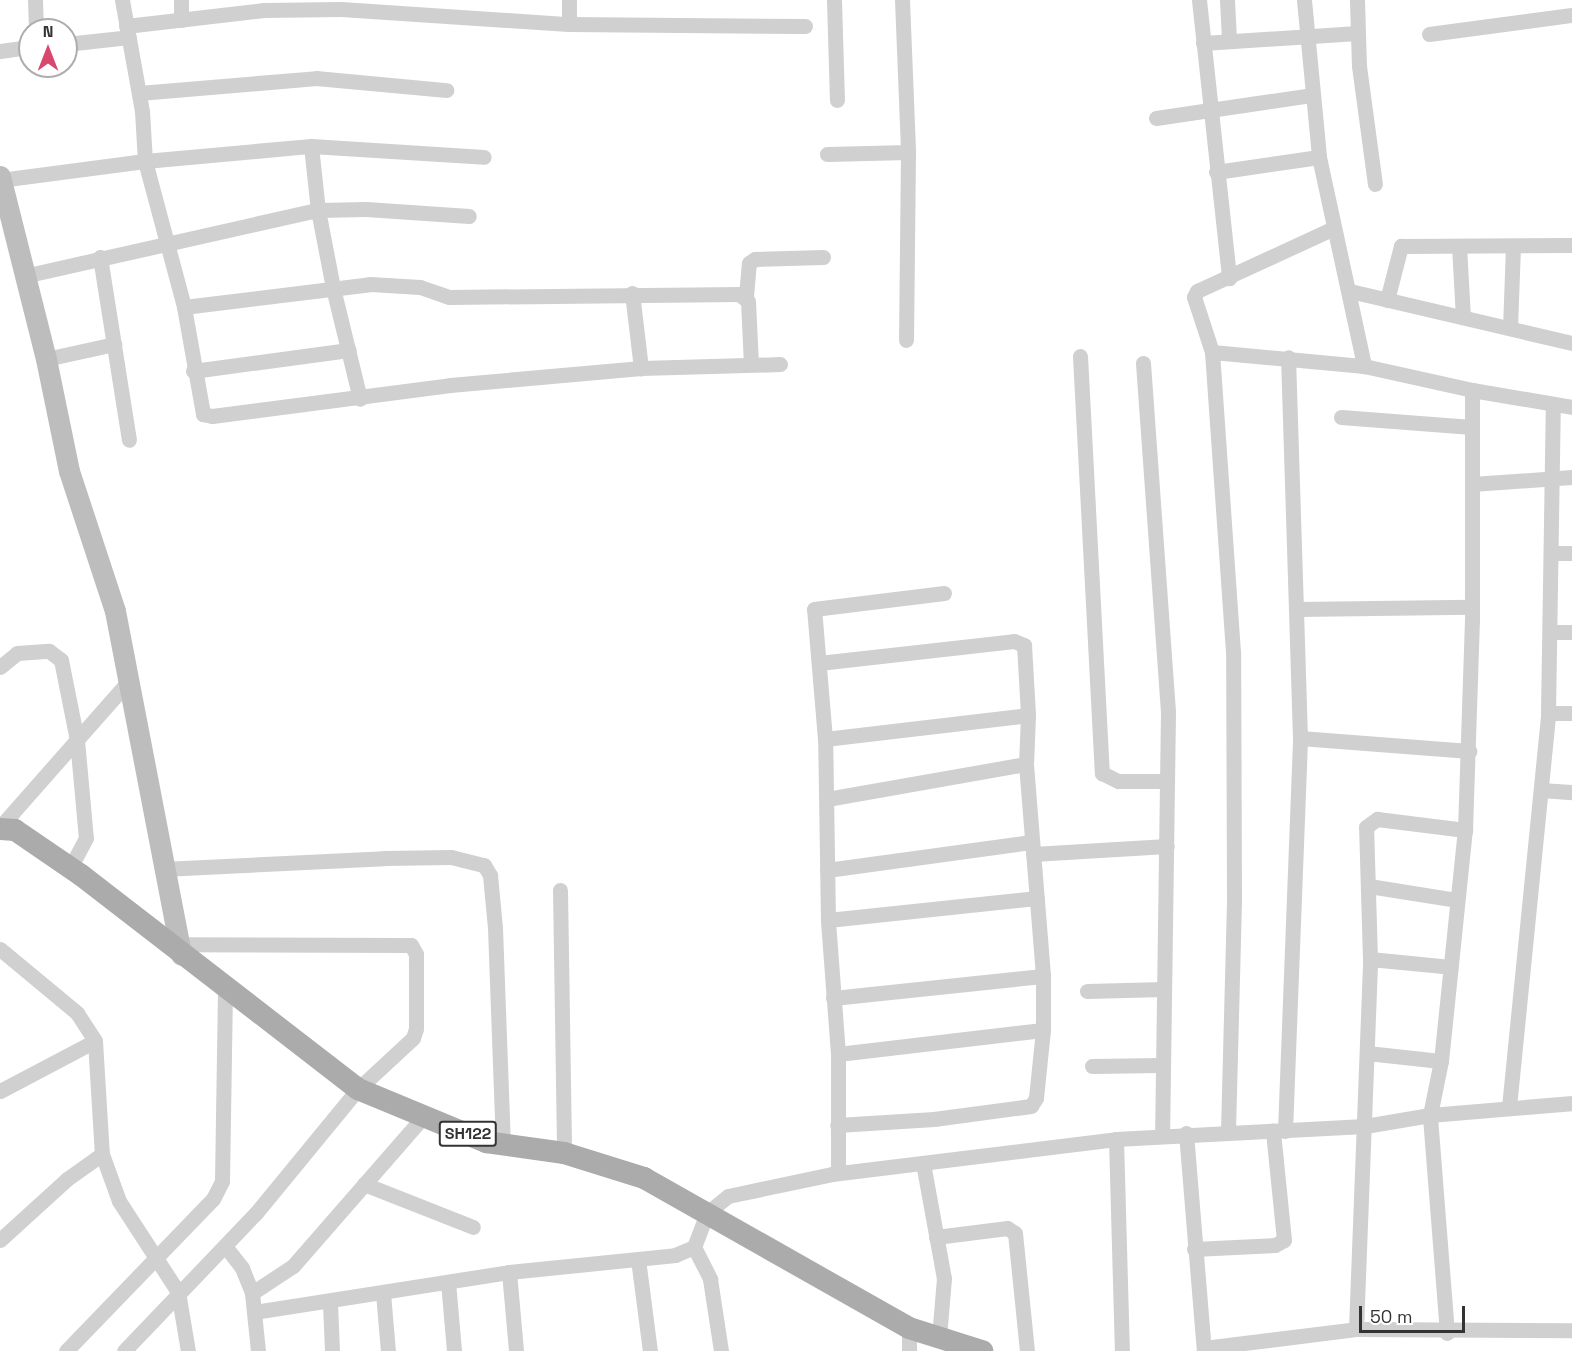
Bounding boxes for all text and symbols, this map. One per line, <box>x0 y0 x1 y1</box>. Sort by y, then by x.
north arrow <box>18 18 78 78</box>
text: N <box>43 21 53 42</box>
road number: SH122 <box>438 1121 498 1147</box>
scale bar <box>1362 1294 1468 1332</box>
text: 50 m <box>1370 1305 1412 1328</box>

